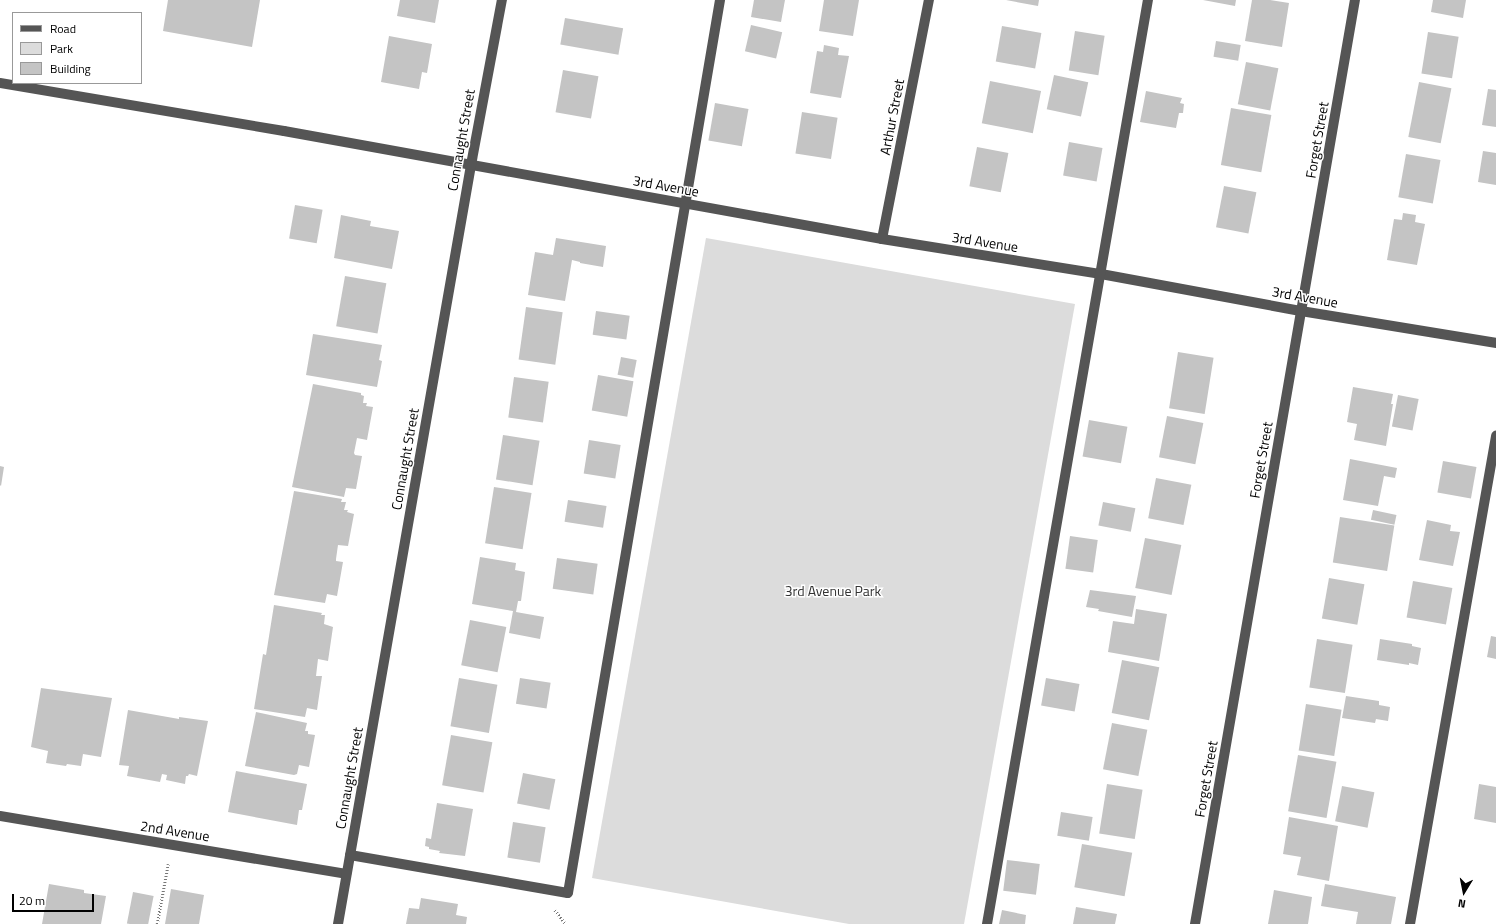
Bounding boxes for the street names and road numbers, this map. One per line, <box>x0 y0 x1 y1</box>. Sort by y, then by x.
street label: Arthur Street <box>876 78 908 156</box>
street label: Connaught Street <box>444 88 478 192</box>
street label: Forget Street <box>1302 100 1332 180</box>
street label: 3rd Avenue <box>632 172 700 200</box>
street label: 3rd Avenue <box>951 228 1019 256</box>
street label: 3rd Avenue <box>1271 283 1339 311</box>
street label: Connaught Street <box>388 407 422 511</box>
street label: Forget Street <box>1246 420 1276 500</box>
street label: Connaught Street <box>332 726 366 830</box>
street label: Forget Street <box>1191 739 1221 819</box>
street label: 2nd Avenue <box>139 817 211 845</box>

